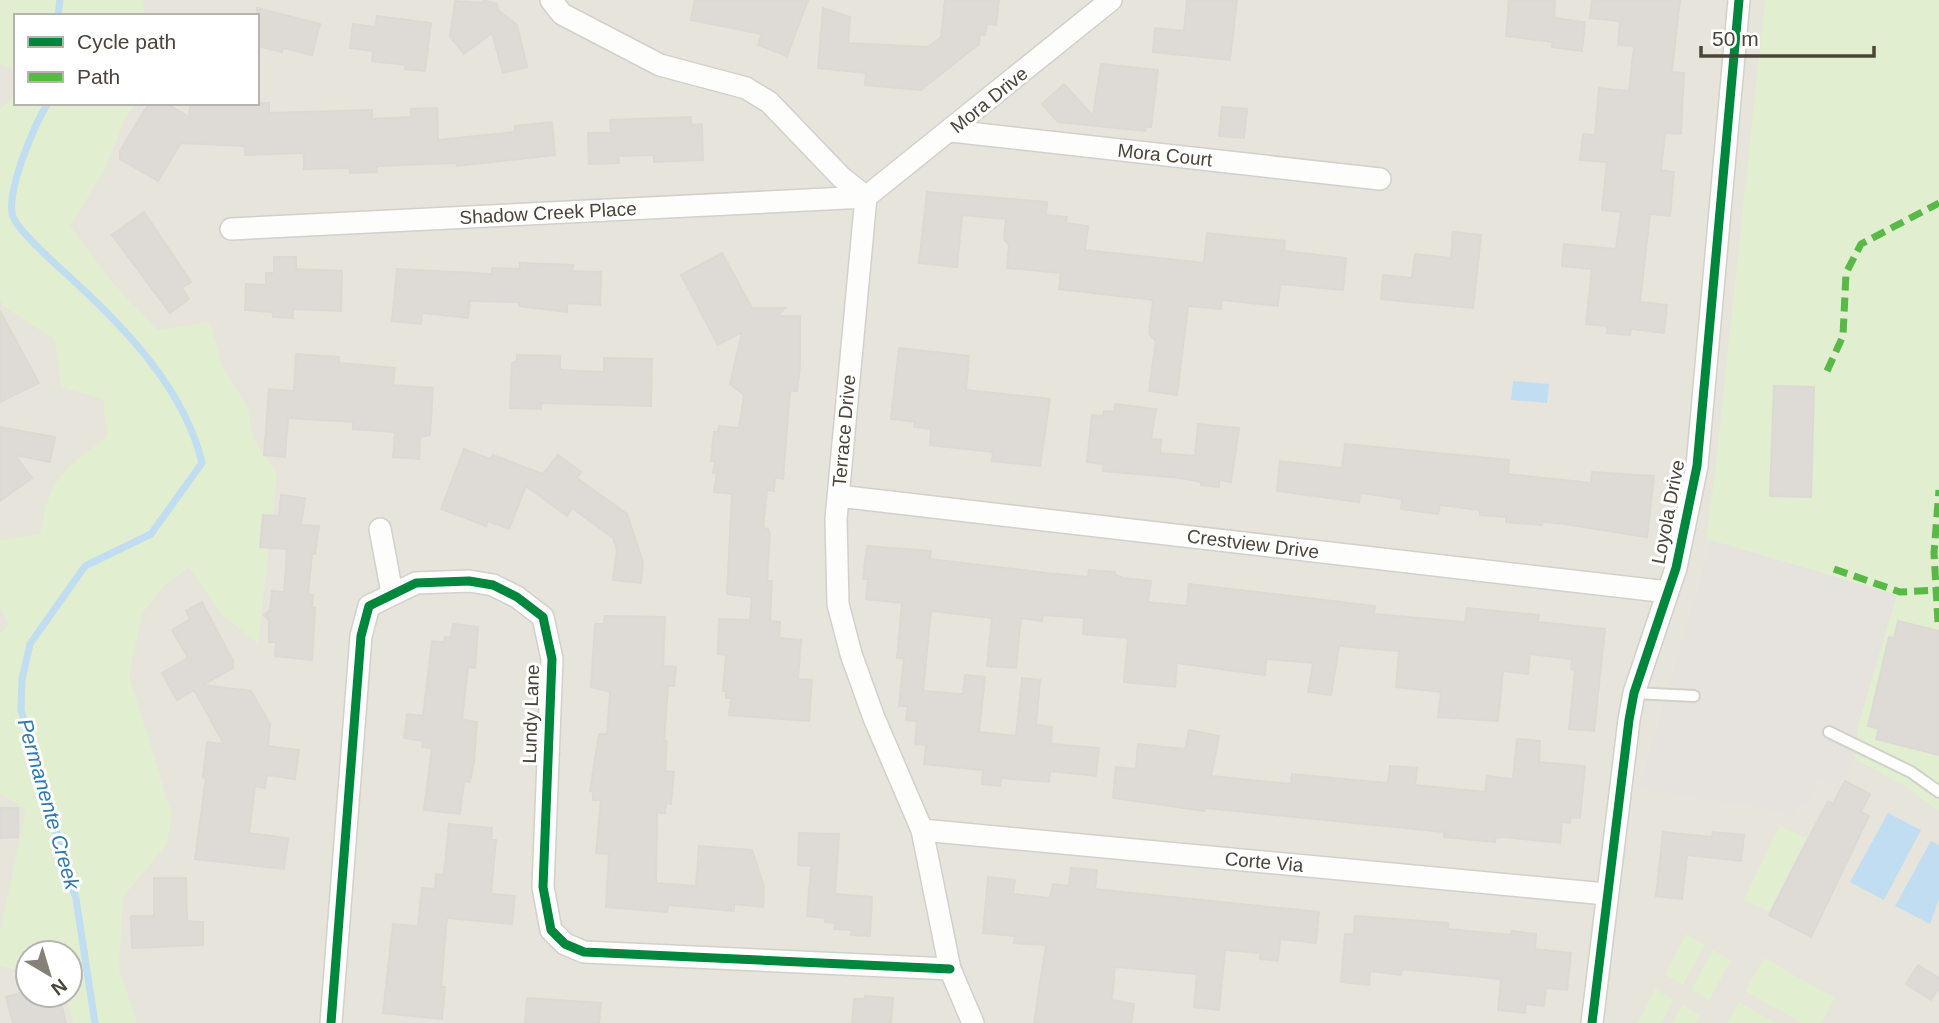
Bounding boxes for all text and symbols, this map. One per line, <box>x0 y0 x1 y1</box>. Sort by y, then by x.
legend <box>14 14 259 105</box>
scale bar <box>1701 14 1874 58</box>
text: 50 m <box>1712 27 1759 50</box>
text: Cycle path <box>77 30 176 53</box>
street label: Mora Drive <box>946 63 1032 137</box>
text: Path <box>77 65 120 88</box>
street label: Mora Court <box>1117 140 1214 170</box>
street label: Shadow Creek Place <box>459 198 637 228</box>
street label: Terrace Drive <box>829 374 859 488</box>
street label: Loyola Drive <box>1648 458 1688 566</box>
street label: Crestview Drive <box>1186 525 1320 563</box>
street label: Lundy Lane <box>519 664 543 764</box>
water label: Permanente Creek <box>14 716 85 893</box>
street label: Corte Via <box>1224 848 1305 876</box>
north arrow <box>14 939 84 1009</box>
text: N <box>47 975 71 1000</box>

